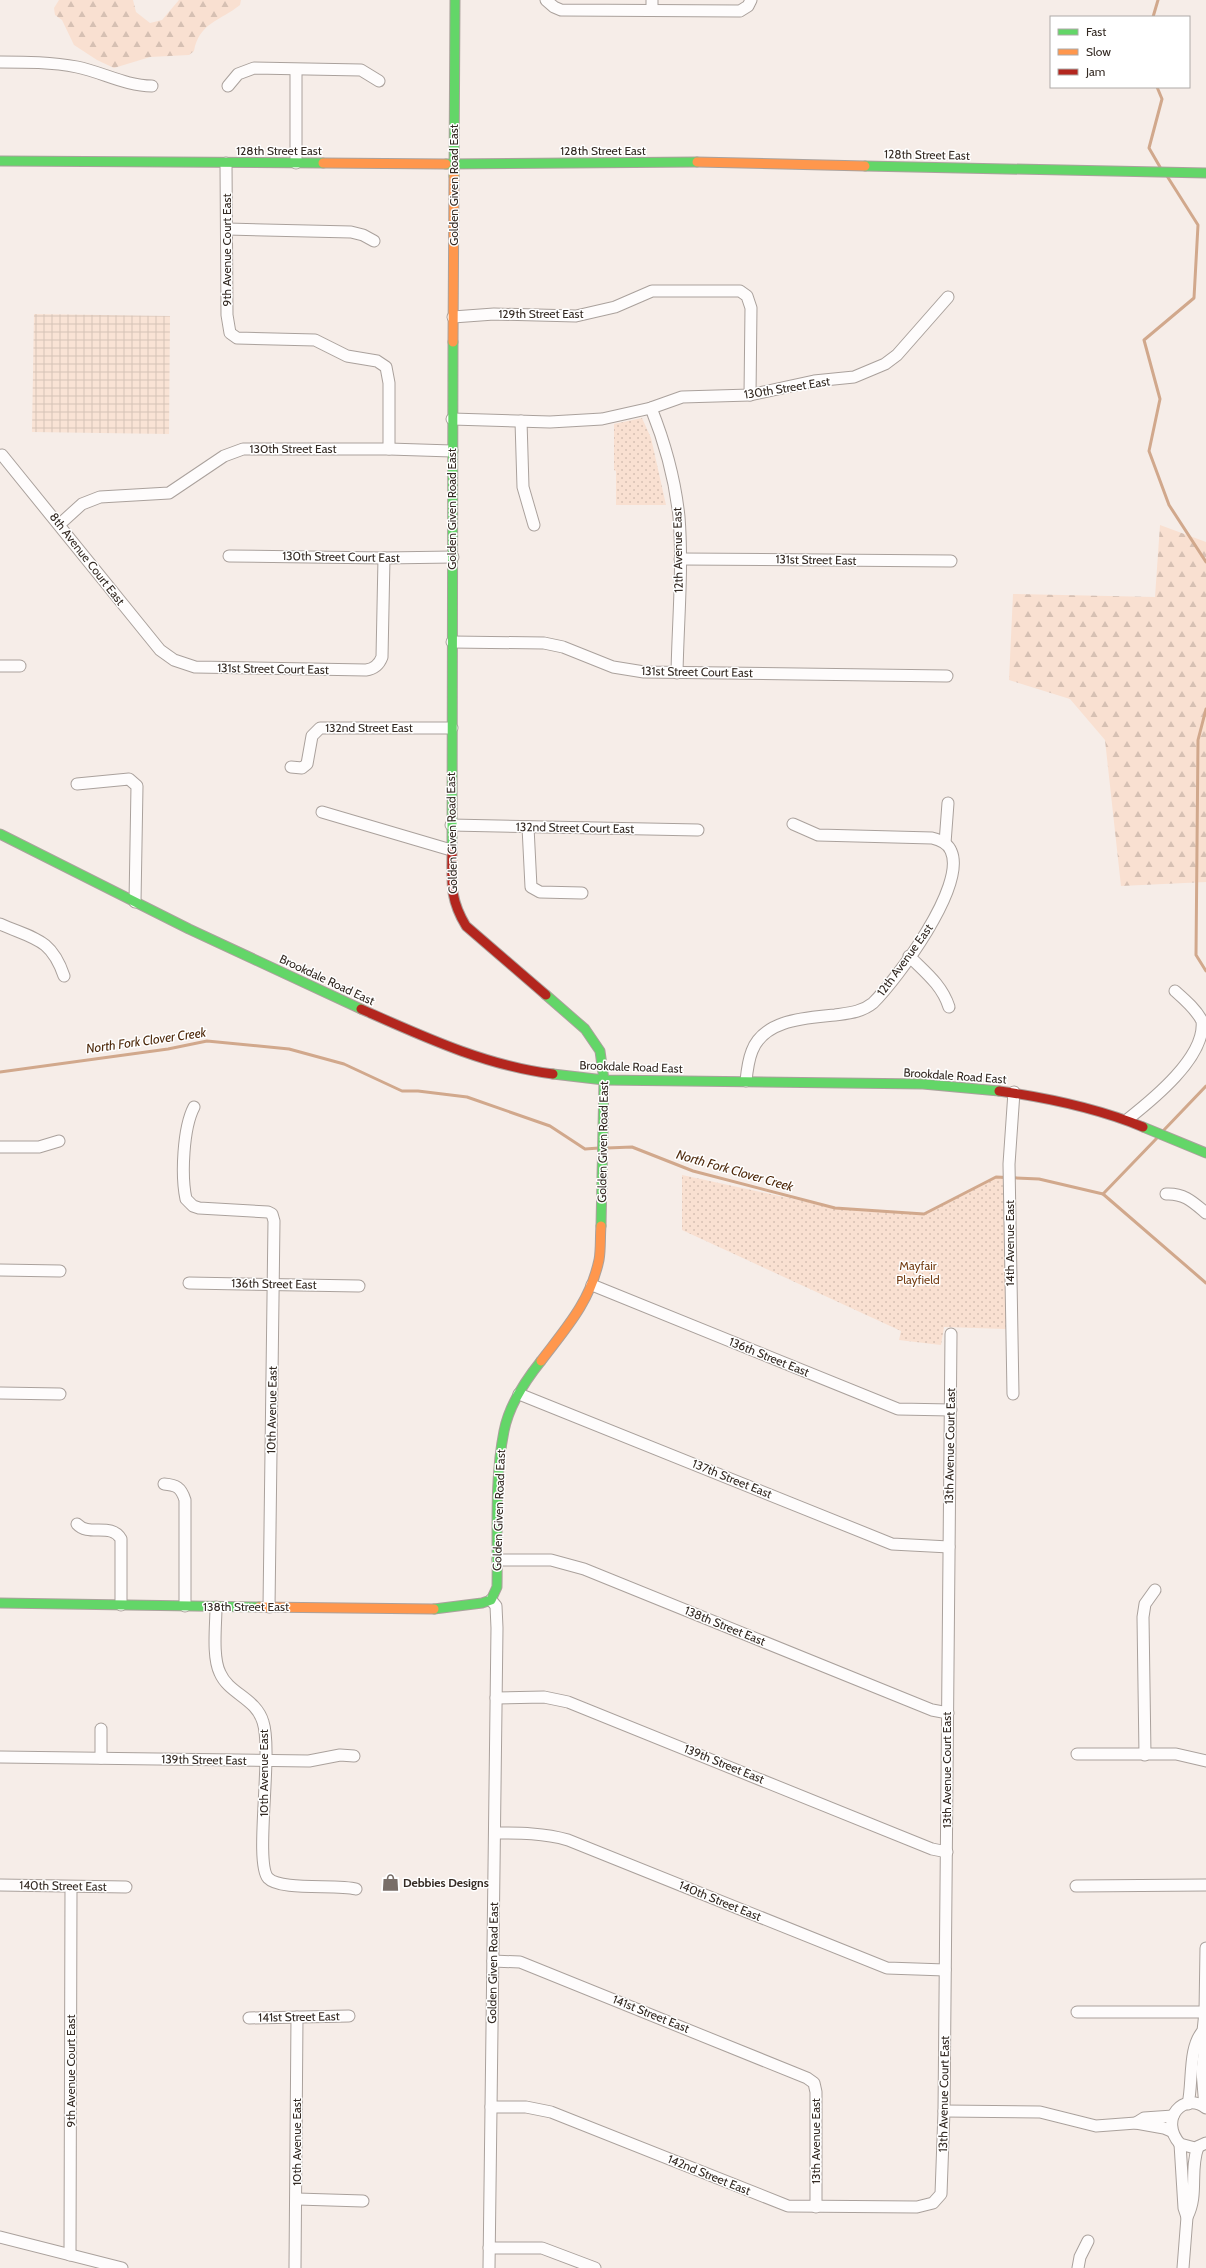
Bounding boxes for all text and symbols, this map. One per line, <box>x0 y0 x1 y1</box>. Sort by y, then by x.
legend <box>1050 16 1190 88</box>
text: Fast <box>1086 24 1106 39</box>
text: Slow <box>1086 44 1111 59</box>
text: Jam <box>1085 64 1105 79</box>
street label: Golden Given Road East <box>446 124 461 246</box>
street label: 128th Street East <box>236 143 322 158</box>
street label: 128th Street East <box>560 143 646 158</box>
street label: 128th Street East <box>884 146 970 163</box>
street label: 9th Avenue Court East <box>219 194 234 306</box>
street label: 129th Street East <box>498 306 584 321</box>
street label: 130th Street East <box>743 373 831 402</box>
street label: 130th Street East <box>250 441 337 456</box>
street label: Golden Given Road East <box>444 448 459 570</box>
street label: 12th Avenue East <box>669 507 686 593</box>
street label: 8th Avenue Court East <box>47 509 128 608</box>
street label: 130th Street Court East <box>282 548 400 565</box>
street label: 131st Street East <box>775 551 857 568</box>
street label: 131st Street Court East <box>217 660 329 677</box>
street label: 131st Street Court East <box>641 663 753 680</box>
street label: 132nd Street East <box>325 720 413 735</box>
street label: Golden Given Road East <box>443 772 460 894</box>
street label: 132nd Street Court East <box>516 819 634 836</box>
street label: 12th Avenue East <box>873 921 936 999</box>
street label: Brookdale Road East <box>277 951 377 1008</box>
water label: North Fork Clover Creek <box>85 1024 207 1056</box>
street label: Brookdale Road East <box>579 1057 683 1076</box>
street label: Brookdale Road East <box>903 1064 1007 1087</box>
street label: Golden Given Road East <box>594 1081 611 1203</box>
water label: North Fork Clover Creek <box>675 1146 796 1194</box>
street label: 14th Avenue East <box>1002 1200 1017 1286</box>
park label: Mayfair Playfield <box>896 1258 940 1287</box>
street label: 136th Street East <box>231 1275 317 1292</box>
street label: 136th Street East <box>727 1334 812 1379</box>
street label: 10th Avenue East <box>263 1366 280 1454</box>
street label: 13th Avenue Court East <box>941 1388 958 1504</box>
street label: Golden Given Road East <box>489 1449 508 1571</box>
street label: 137th Street East <box>690 1456 774 1501</box>
street label: 138th Street East <box>203 1599 289 1614</box>
street label: 138th Street East <box>683 1602 768 1649</box>
street label: 13th Avenue Court East <box>939 1712 954 1828</box>
street label: 10th Avenue East <box>256 1729 271 1817</box>
street label: 139th Street East <box>682 1741 767 1786</box>
street label: 139th Street East <box>161 1751 247 1768</box>
shop icon: Debbies Designs <box>380 1873 400 1893</box>
place label: Debbies Designs <box>403 1875 489 1890</box>
street label: 140th Street East <box>19 1877 107 1894</box>
street label: 140th Street East <box>677 1877 764 1924</box>
street label: Golden Given Road East <box>484 1902 501 2024</box>
street label: 141st Street East <box>611 1991 692 2036</box>
street label: 141st Street East <box>258 2008 340 2025</box>
street label: 9th Avenue Court East <box>63 2015 78 2127</box>
street label: 13th Avenue Court East <box>935 2036 952 2152</box>
street label: 10th Avenue East <box>289 2098 304 2186</box>
street label: 13th Avenue East <box>808 2098 823 2184</box>
street label: 142nd Street East <box>666 2151 753 2198</box>

